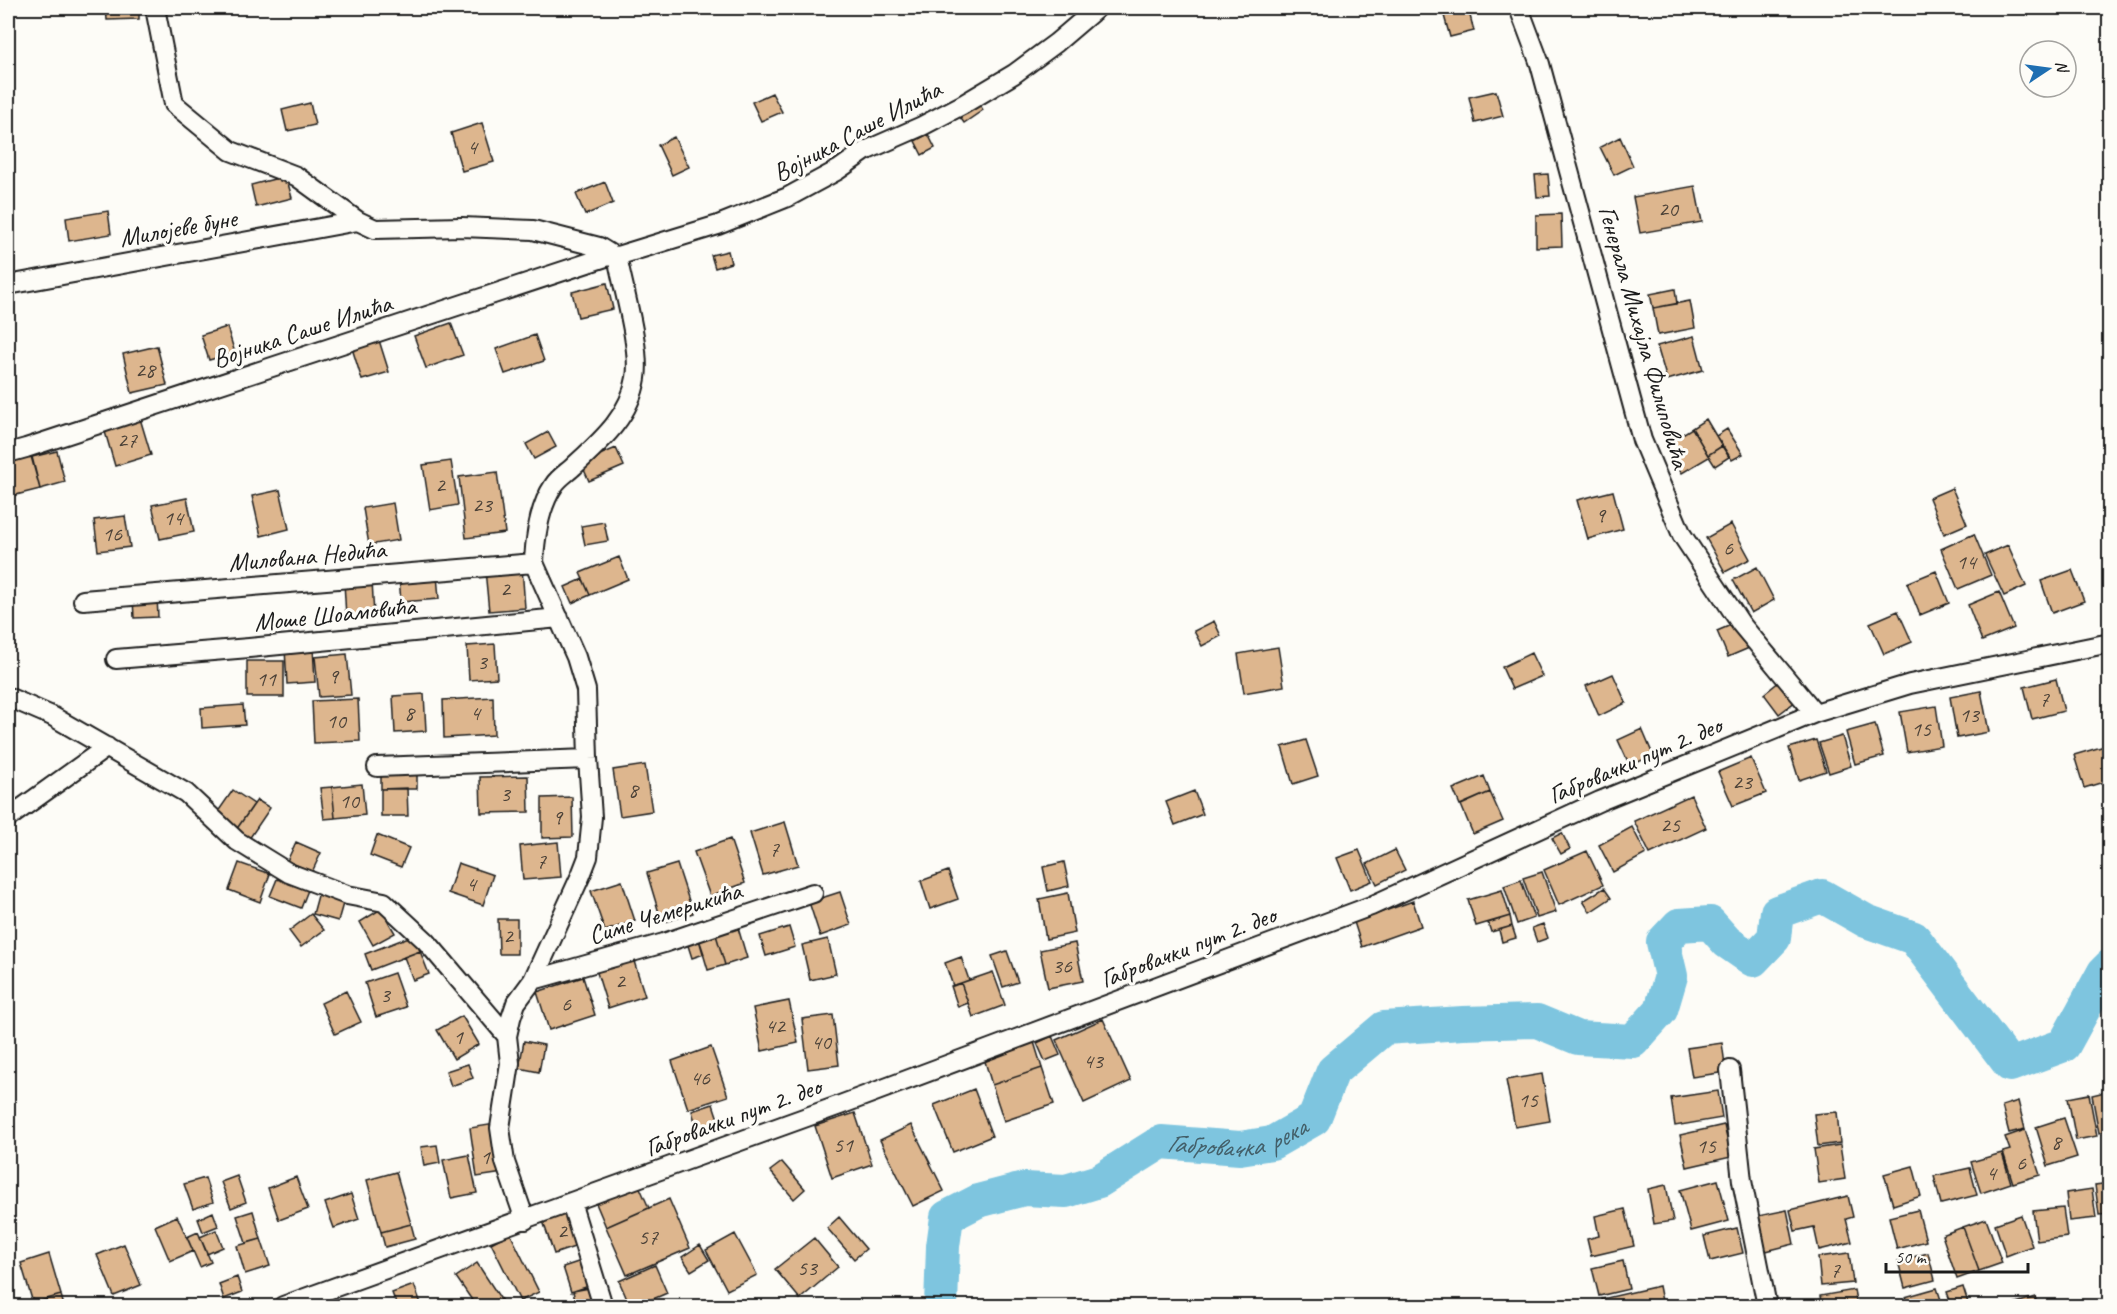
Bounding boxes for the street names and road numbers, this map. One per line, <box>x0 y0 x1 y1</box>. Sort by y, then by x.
street label: Војника Саше Илића <box>767 72 949 189</box>
street label: Милојеве буне <box>117 201 242 255</box>
street label: Генерала Михајла Филиповића <box>1591 202 1698 474</box>
street label: Војника Саше Илића <box>208 286 397 376</box>
street label: Милована Недића <box>227 533 389 579</box>
street label: Моше Шоамовића <box>252 589 419 639</box>
street label: Габровачки пут 2. део <box>1543 708 1729 811</box>
street label: Симе Чемерикића <box>585 874 747 952</box>
street label: Габровачки пут 2. део <box>1096 897 1283 996</box>
street label: Габровачки пут 2. део <box>640 1069 828 1164</box>

